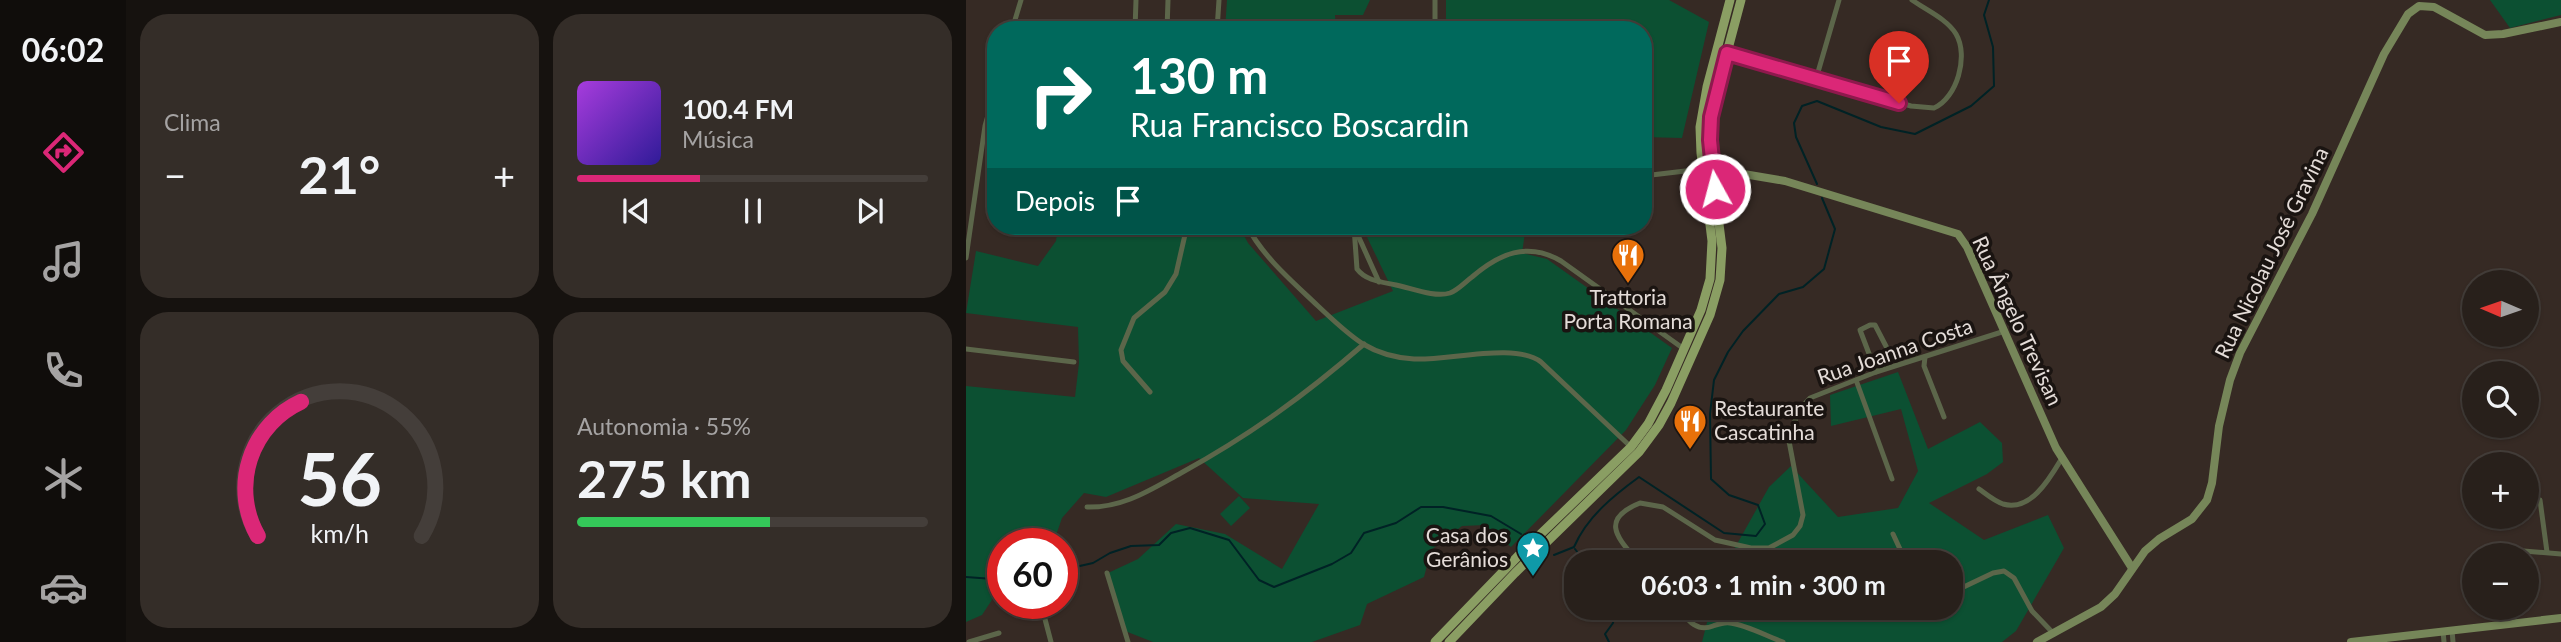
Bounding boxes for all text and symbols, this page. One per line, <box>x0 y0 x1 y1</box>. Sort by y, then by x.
text: 06:02 <box>22 30 104 69</box>
pin <box>1869 31 1929 103</box>
icon: arrive <box>1880 42 1918 80</box>
text: 130 m <box>1130 46 1268 104</box>
icon: right <box>1015 49 1106 140</box>
text: 100.4 FM <box>682 93 794 125</box>
text: Rua Francisco Boscardin <box>1130 105 1469 144</box>
text: Clima <box>164 108 221 136</box>
text: Música <box>682 125 754 153</box>
icon: directions <box>39 128 88 177</box>
text: 21° <box>299 143 380 205</box>
street label: Rua Nicolau José Gravina <box>2209 143 2333 362</box>
text: − <box>164 152 186 198</box>
text: + <box>493 152 515 198</box>
position arrow <box>1678 152 1752 226</box>
icon: arrive <box>1109 182 1147 220</box>
text: Depois <box>1015 185 1095 217</box>
icon: previous <box>617 192 655 230</box>
icon: pause <box>734 192 772 230</box>
icon: next <box>851 192 889 230</box>
street label: Rua Ângelo Trevisan <box>1968 232 2069 409</box>
restaurant icon: Trattoria Porta Romana <box>1609 236 1647 285</box>
icon: music <box>39 237 88 286</box>
north arrow <box>2462 270 2539 346</box>
map controls <box>2462 270 2539 620</box>
place label: Trattoria Porta Romana <box>1563 284 1693 333</box>
street label: Rua Joanna Costa <box>1814 312 1975 389</box>
icon: phone <box>39 346 88 395</box>
button: search <box>2462 361 2539 438</box>
place label: Restaurante Cascatinha <box>1714 395 1824 444</box>
restaurant icon: Restaurante Cascatinha <box>1671 402 1709 451</box>
text: Autonomia · 55% <box>577 412 751 440</box>
text: 56 <box>297 434 382 522</box>
text: 275 km <box>577 447 751 509</box>
button: + <box>2462 452 2539 529</box>
icon: climate <box>39 454 88 503</box>
text: km/h <box>310 518 369 548</box>
place label: Casa dos Gerânios <box>1426 522 1508 571</box>
speed limit sign: 60 <box>987 528 1078 619</box>
place icon: Casa dos Gerânios <box>1514 529 1552 578</box>
button: − <box>2462 543 2539 620</box>
icon: car <box>39 563 88 612</box>
text: 06:03 · 1 min · 300 m <box>1641 569 1886 601</box>

